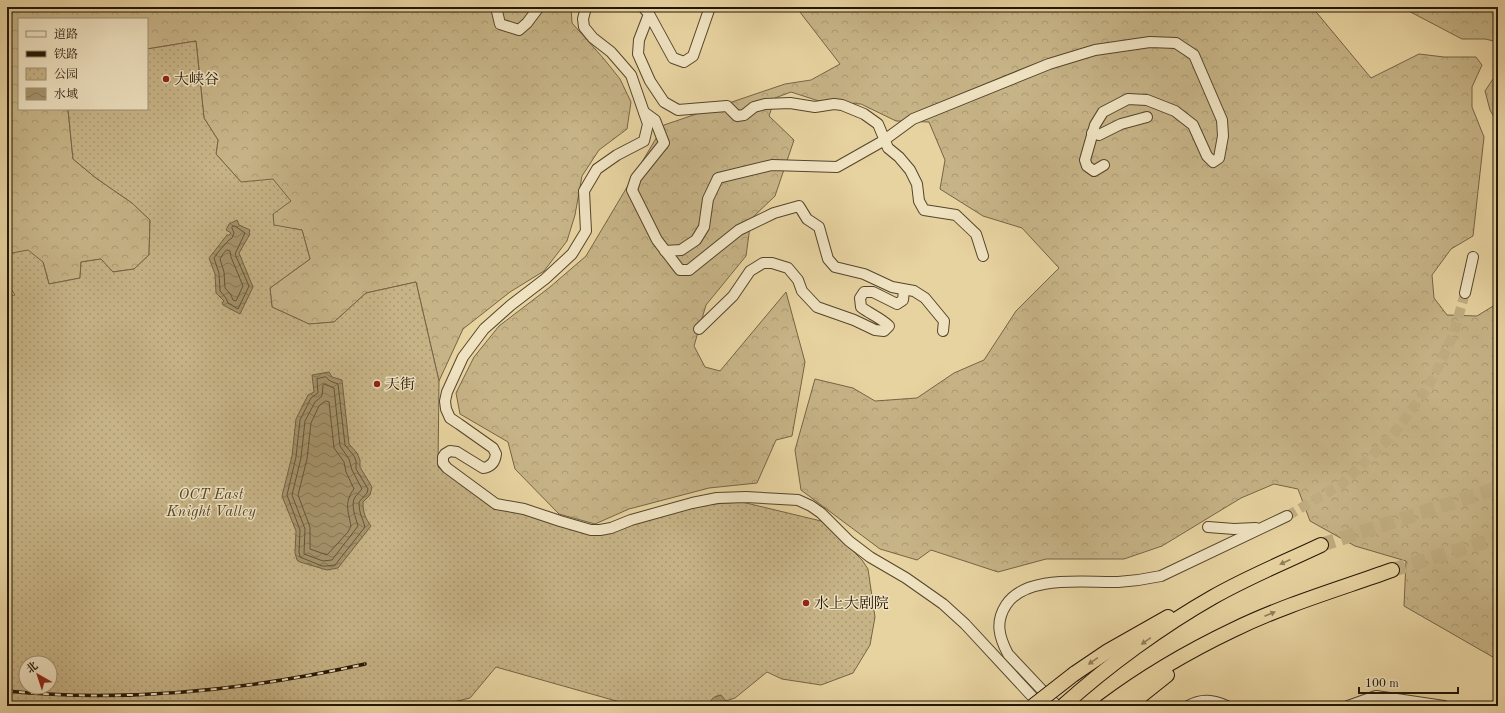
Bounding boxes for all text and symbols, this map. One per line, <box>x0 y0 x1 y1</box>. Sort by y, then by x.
legend <box>18 18 148 110</box>
text: 道路 <box>54 27 78 41</box>
text: 铁路 <box>54 47 78 61</box>
text: 公园 <box>54 68 78 81</box>
place label: 大峡谷 <box>174 71 219 88</box>
marker: 大峡谷 <box>161 74 171 84</box>
text: 水域 <box>54 87 78 101</box>
place label: 天街 <box>385 376 415 393</box>
marker: 天街 <box>372 379 382 389</box>
park label: OCT East Knight Valley <box>165 488 256 520</box>
one-way arrow <box>1280 559 1291 565</box>
place label: 水上大剧院 <box>814 595 889 612</box>
marker: 水上大剧院 <box>801 598 811 608</box>
one-way arrow <box>1264 611 1276 617</box>
one-way arrow <box>1141 637 1151 645</box>
north arrow <box>18 655 58 695</box>
one-way arrow <box>1088 657 1099 665</box>
text: 北 <box>24 660 40 676</box>
scale bar <box>1359 669 1458 695</box>
text: 100 m <box>1365 678 1399 690</box>

